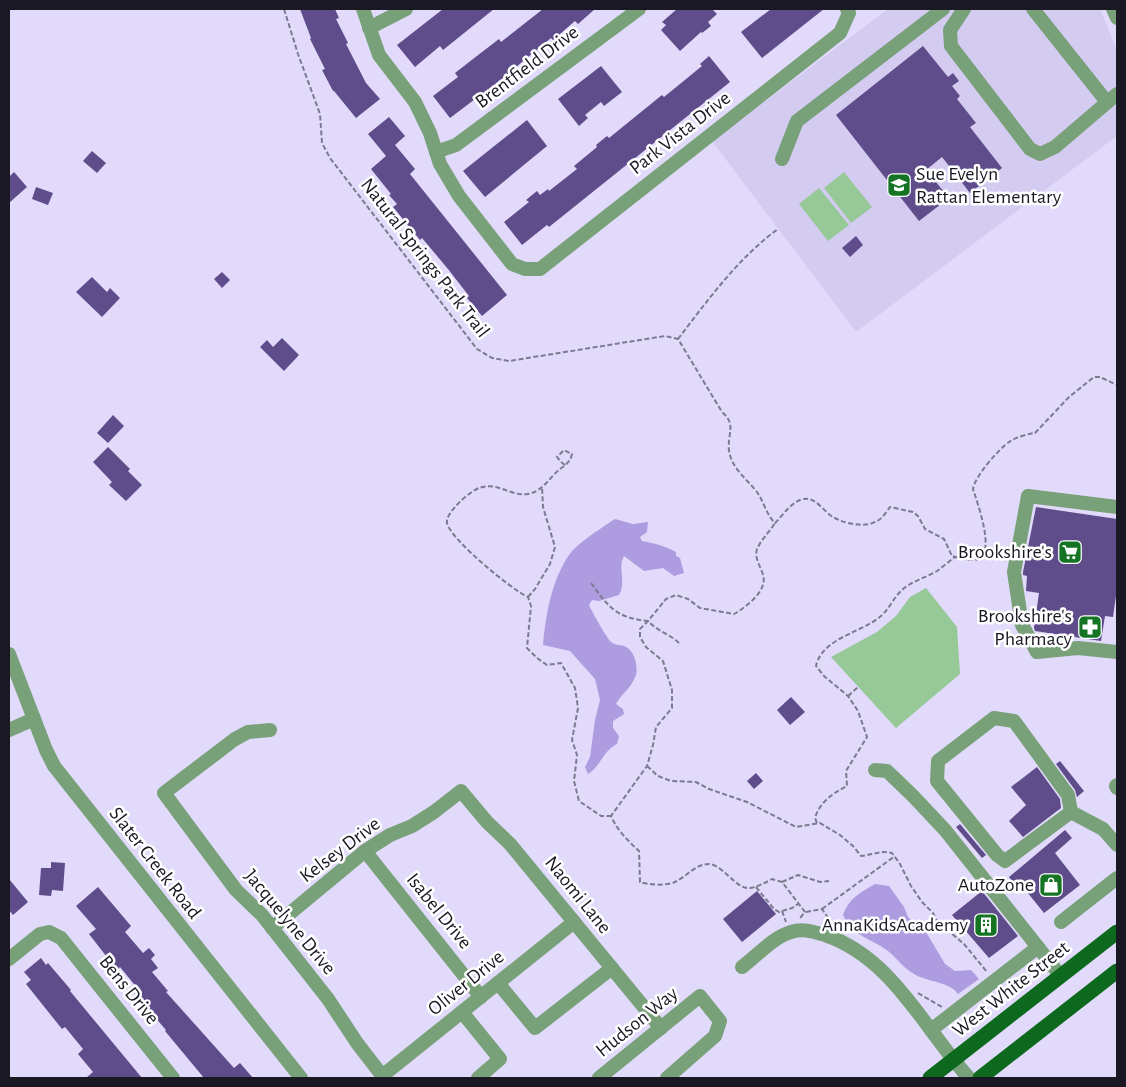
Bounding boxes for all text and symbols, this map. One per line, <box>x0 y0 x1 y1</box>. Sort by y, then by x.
street label: Brentfield Drive <box>472 22 582 112</box>
street label: Park Vista Drive <box>626 88 734 178</box>
place label: Sue Evelyn Rattan Elementary <box>916 164 1062 207</box>
school or university icon: Sue Evelyn Rattan Elementary <box>886 172 912 198</box>
street label: Natural Springs Park Trail <box>357 175 493 341</box>
supermarket icon: Brookshire's <box>1057 539 1083 565</box>
place label: Brookshire's <box>958 542 1052 562</box>
place label: Brookshire's Pharmacy <box>978 606 1072 649</box>
pharmacy icon: Brookshire's Pharmacy <box>1077 614 1103 640</box>
street label: Slater Creek Road <box>105 803 205 923</box>
street label: Kelsey Drive <box>296 814 384 886</box>
street label: Naomi Lane <box>541 853 615 937</box>
street label: Jacquelyne Drive <box>240 866 340 978</box>
street label: Isabel Drive <box>403 869 475 953</box>
shop icon: AutoZone <box>1038 872 1064 898</box>
place label: AutoZone <box>958 875 1034 895</box>
building icon: AnnaKidsAcademy <box>973 912 999 938</box>
place label: AnnaKidsAcademy <box>822 915 968 935</box>
street label: West White Street <box>949 937 1074 1041</box>
street label: Oliver Drive <box>424 947 508 1019</box>
street label: Bens Drive <box>95 952 163 1028</box>
street label: Hudson Way <box>592 983 682 1061</box>

